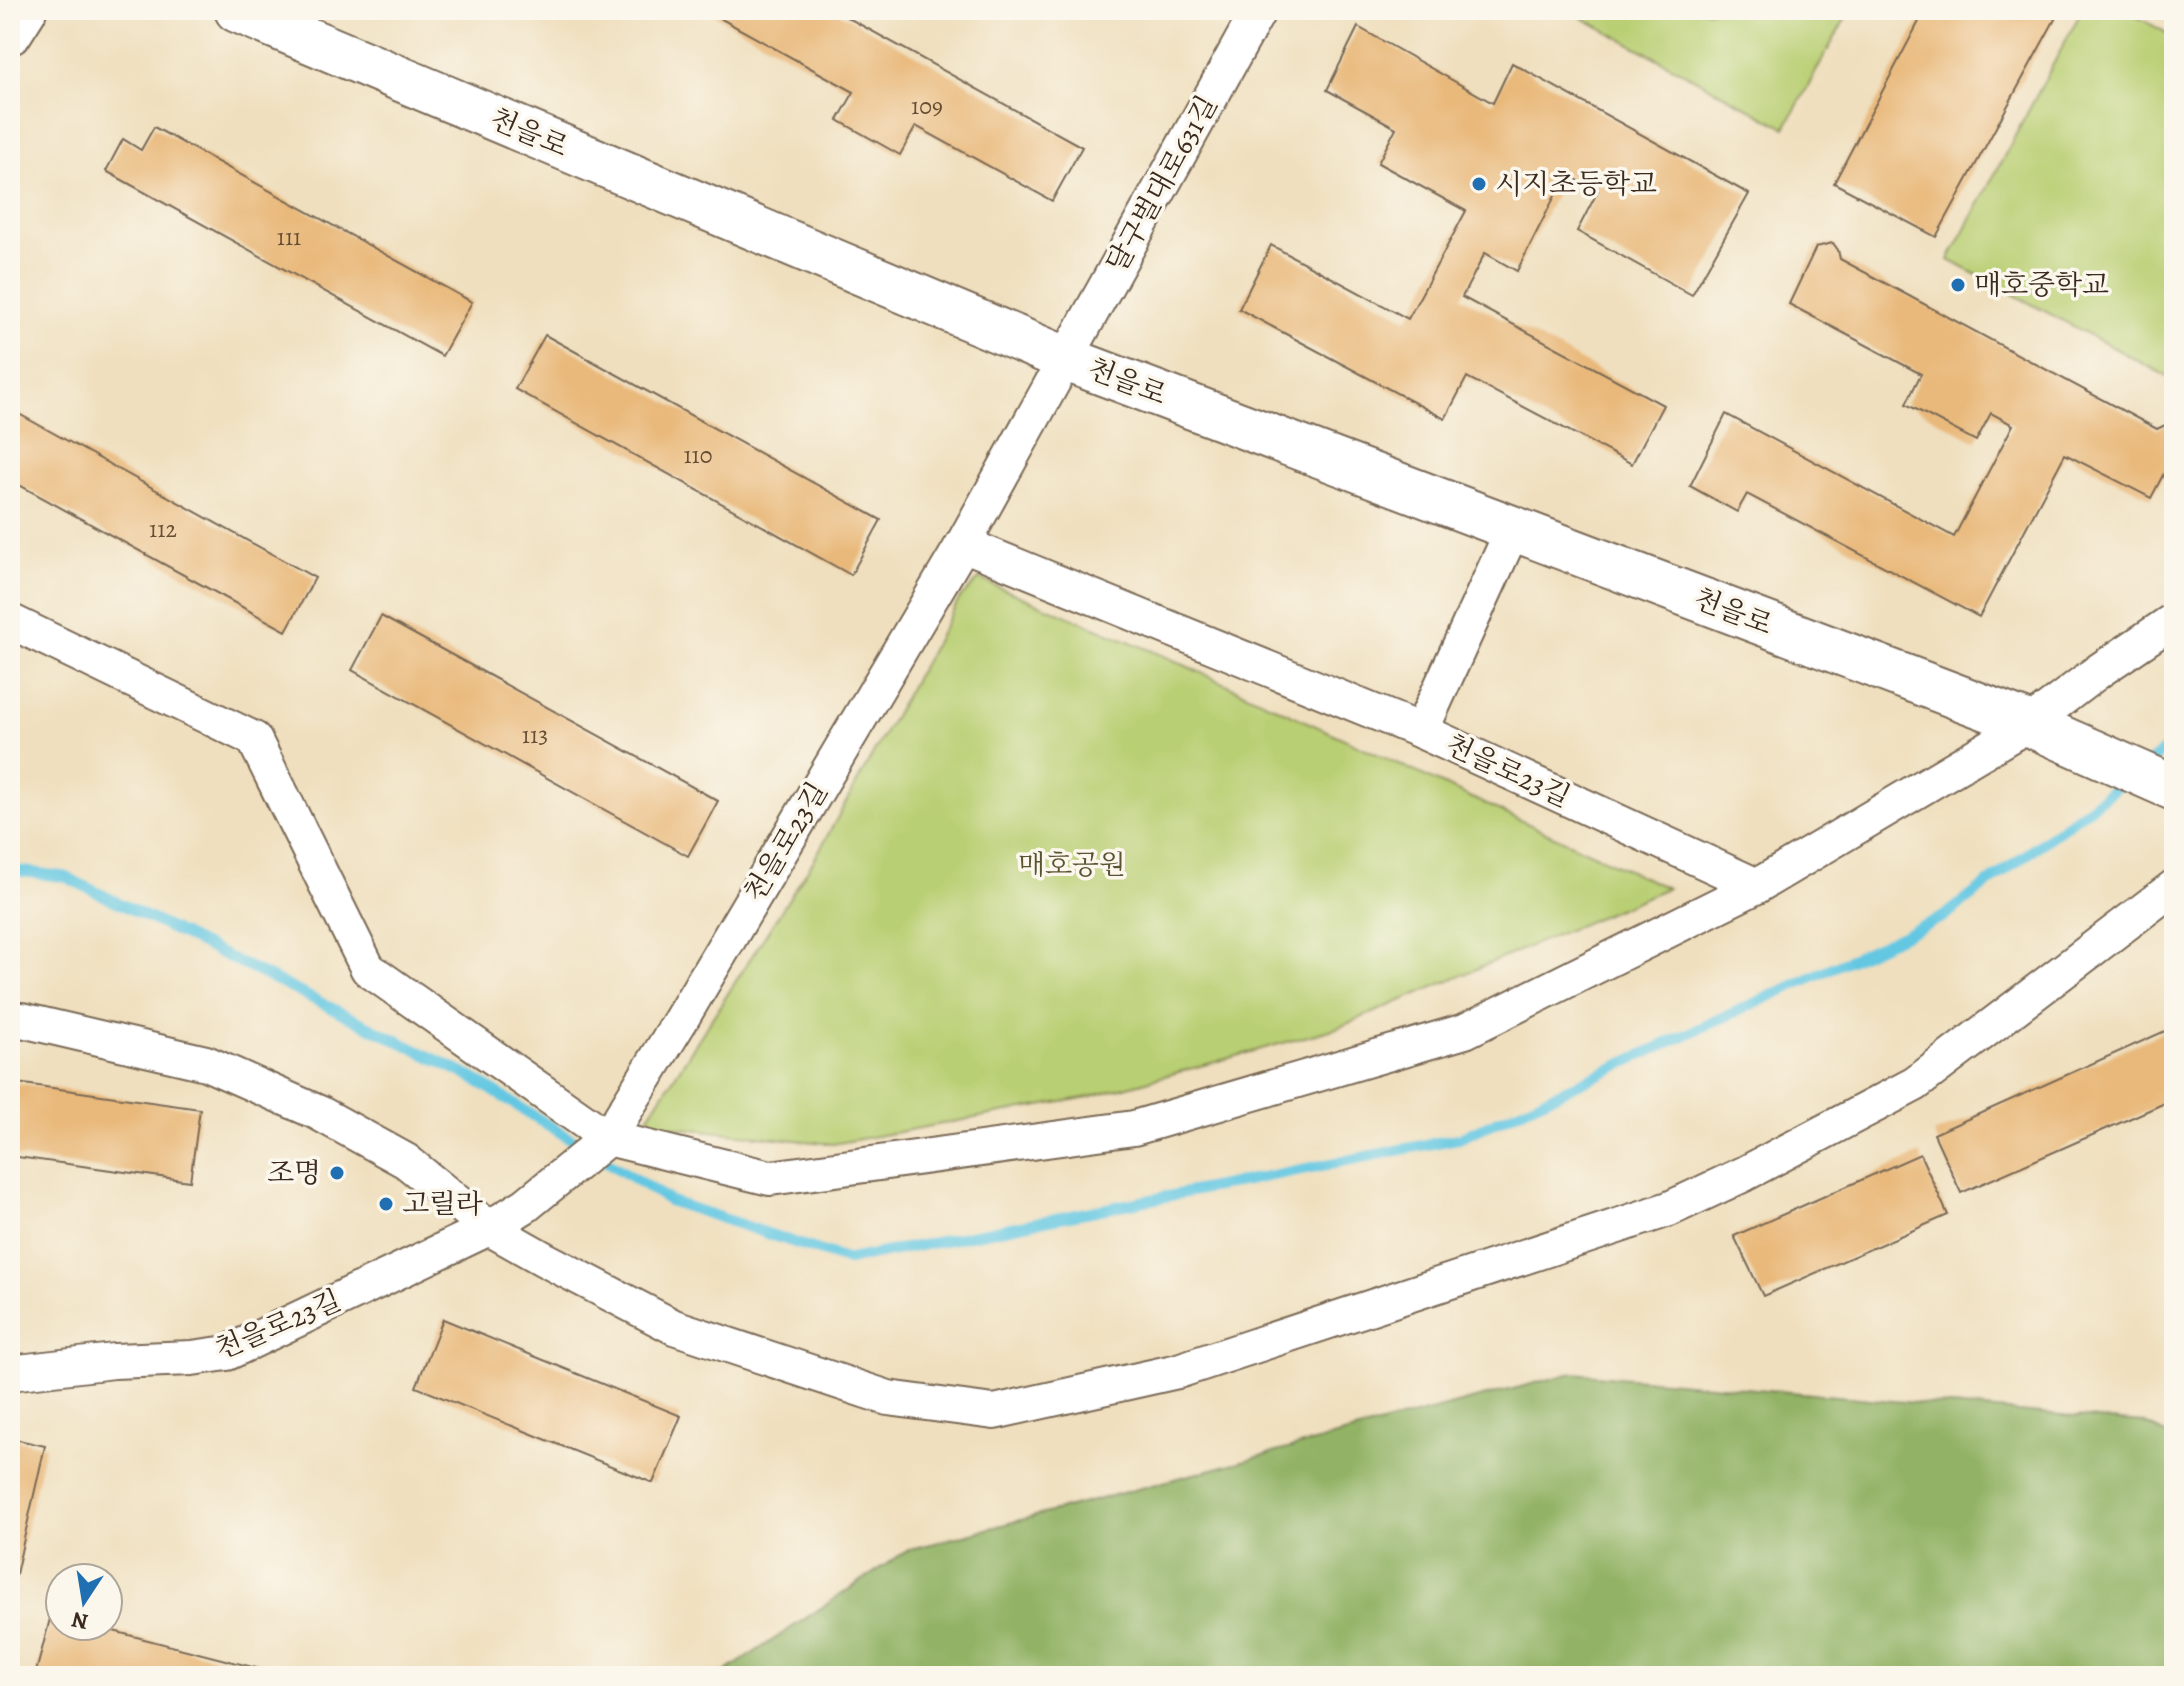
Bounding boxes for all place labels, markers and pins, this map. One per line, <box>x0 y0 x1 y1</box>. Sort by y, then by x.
place label: 시지초등학교 <box>1495 165 1657 203</box>
marker: 시지초등학교 <box>1470 175 1488 193</box>
place label: 매호중학교 <box>1974 266 2109 304</box>
marker: 매호중학교 <box>1949 276 1967 294</box>
place label: 조명 <box>267 1154 321 1192</box>
marker: 조명 <box>328 1164 346 1182</box>
place label: 고릴라 <box>402 1185 483 1223</box>
marker: 고릴라 <box>377 1195 395 1213</box>

